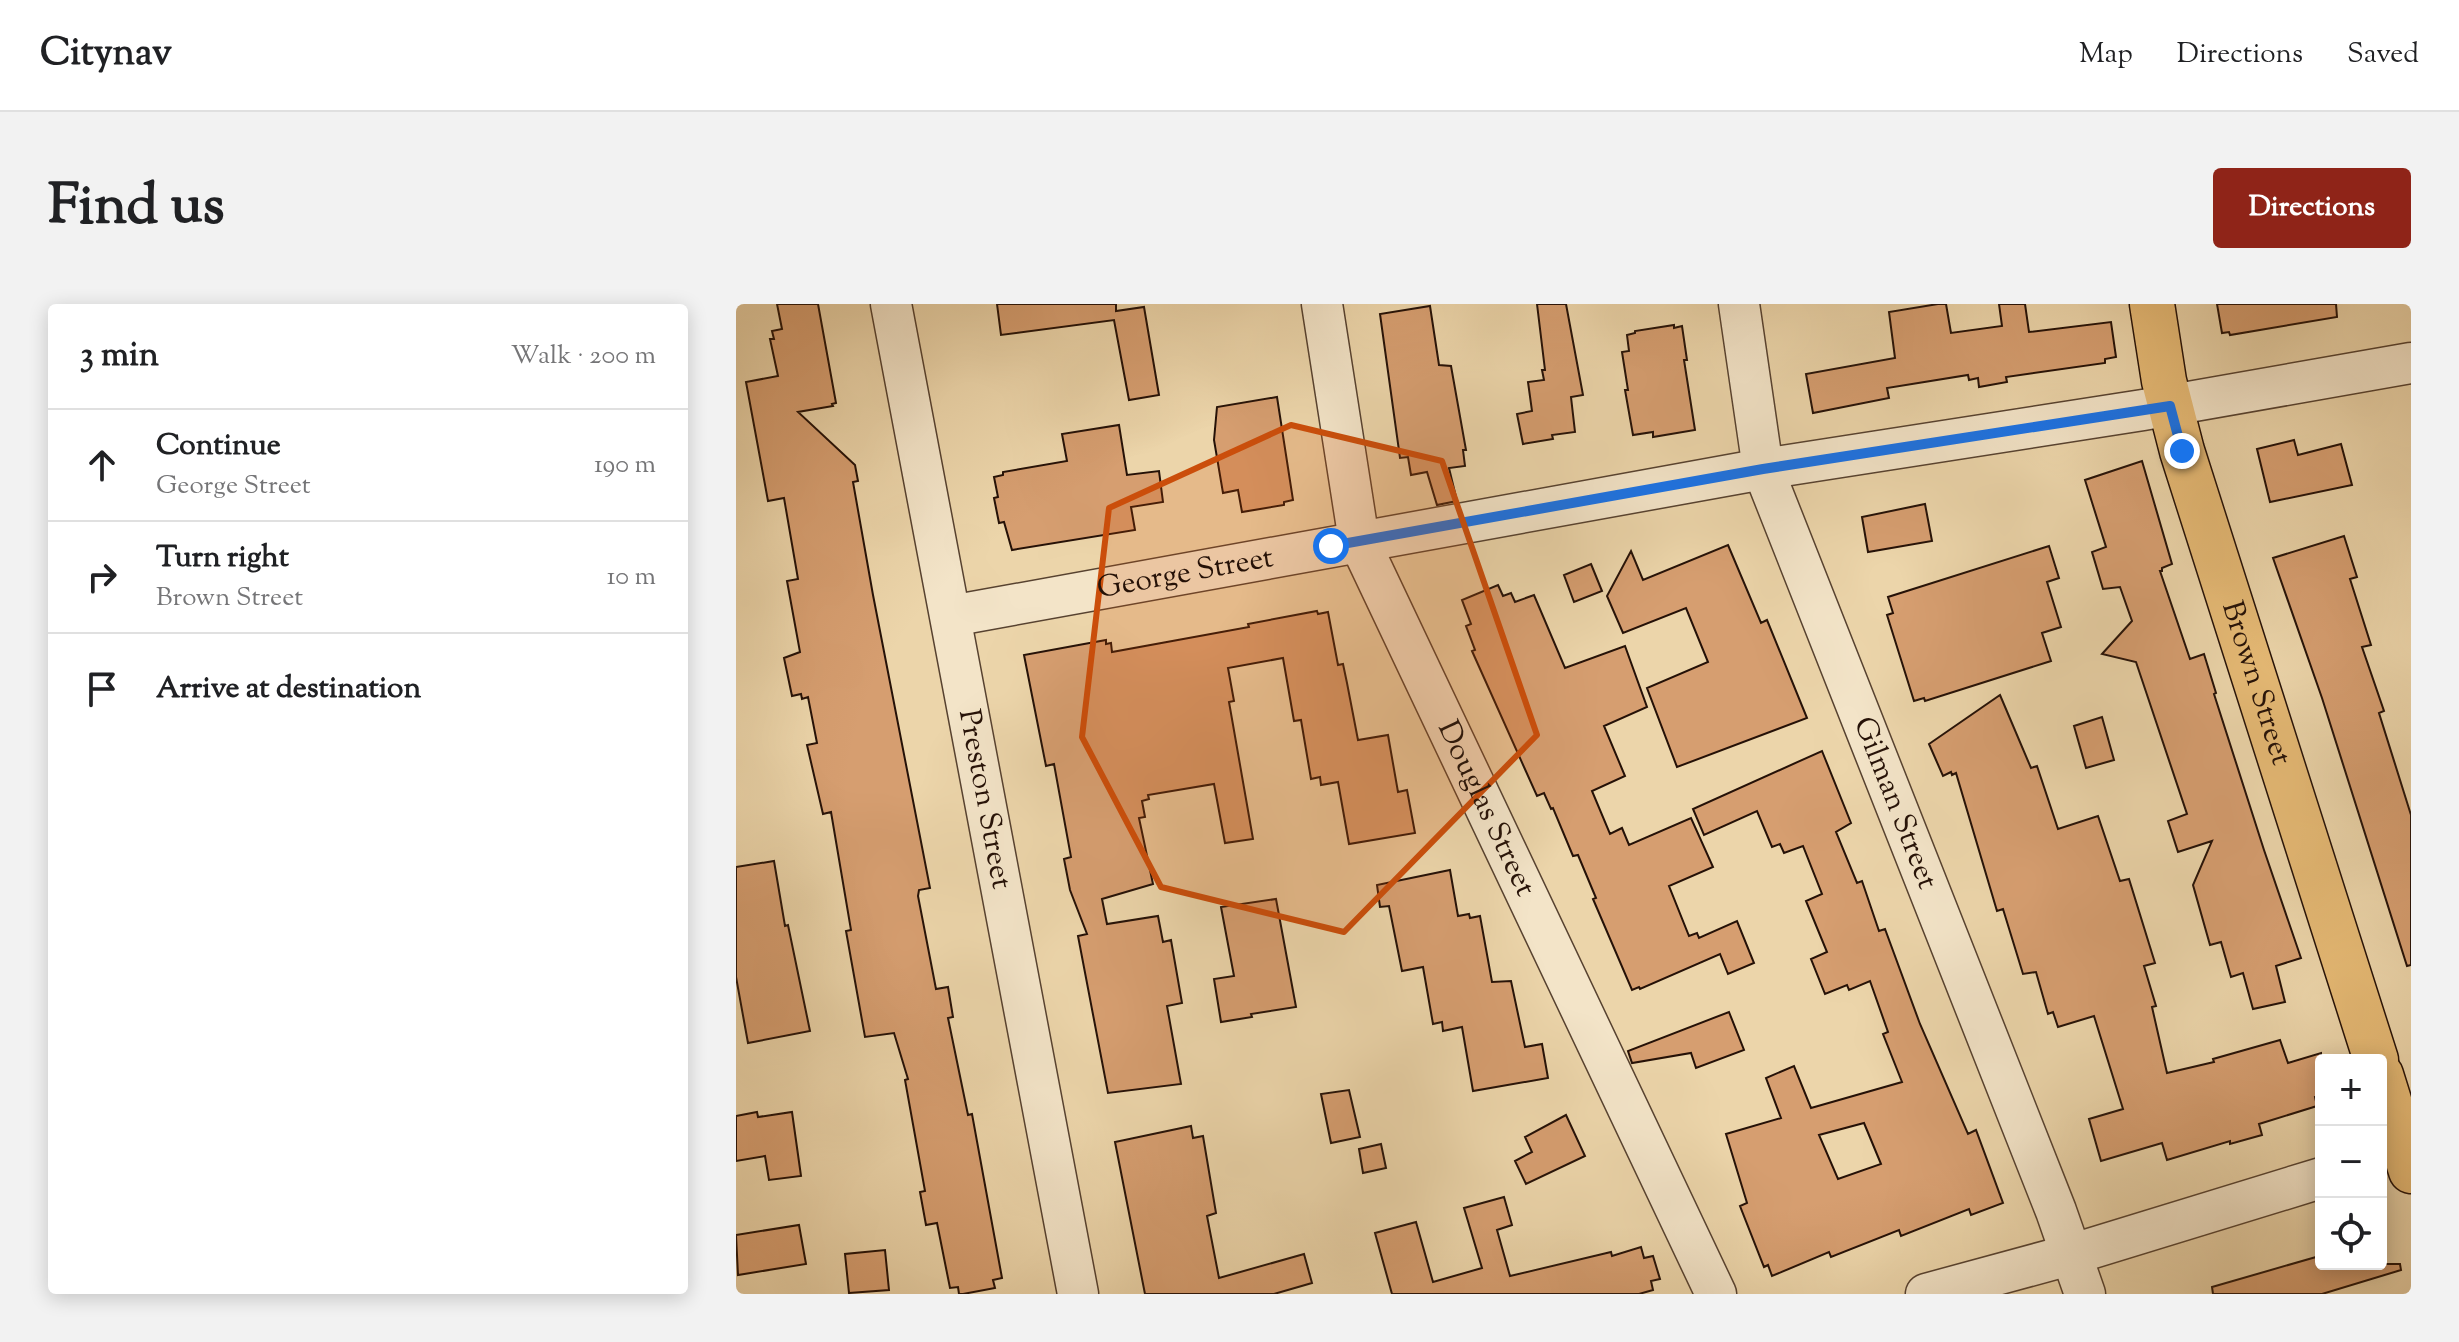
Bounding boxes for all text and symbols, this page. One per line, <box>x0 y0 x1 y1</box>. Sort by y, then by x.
text: Citynav <box>40 28 172 82</box>
text: Map <box>2079 35 2133 75</box>
text: Directions <box>2177 35 2303 75</box>
text: Saved <box>2347 35 2419 75</box>
text: Find us <box>48 168 224 249</box>
button: Directions <box>2213 168 2411 248</box>
text: 3 min <box>80 332 159 381</box>
text: Walk · 200 m <box>511 338 656 375</box>
text: Continue <box>156 425 281 468</box>
route end <box>2164 433 2200 469</box>
icon: ahead <box>80 443 124 487</box>
text: 190 m <box>594 447 656 484</box>
text: George Street <box>156 468 311 505</box>
route start <box>1313 528 1349 564</box>
text: Turn right <box>156 537 289 580</box>
street label: George Street <box>1094 537 1277 611</box>
icon: right <box>80 555 124 599</box>
text: 10 m <box>607 559 656 596</box>
text: Brown Street <box>156 580 303 617</box>
street label: Brown Street <box>2210 596 2302 771</box>
icon: arrive <box>80 667 124 711</box>
text: Arrive at destination <box>156 668 421 711</box>
street label: Preston Street <box>947 706 1023 893</box>
street label: Gilman Street <box>1842 711 1948 896</box>
street label: Douglas Street <box>1426 714 1546 904</box>
map controls <box>2315 1054 2387 1270</box>
button: + <box>2315 1054 2387 1126</box>
button: − <box>2315 1126 2387 1198</box>
button: locate <box>2315 1198 2387 1270</box>

